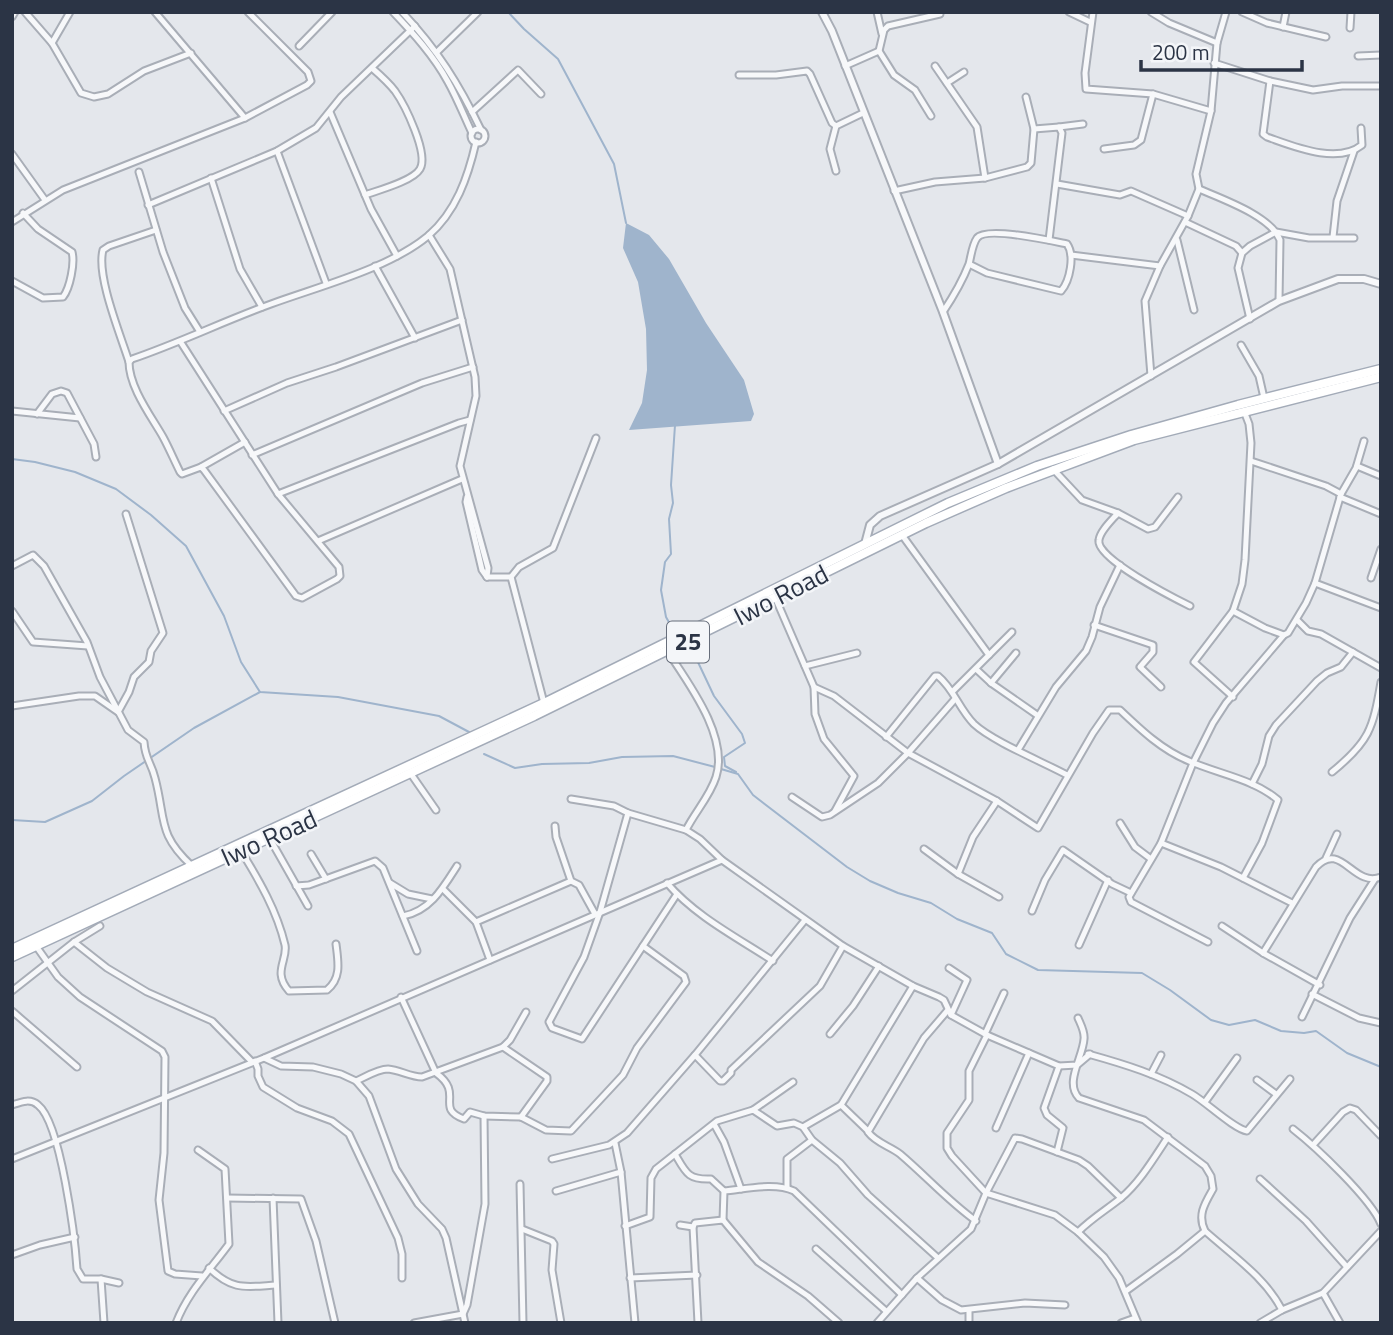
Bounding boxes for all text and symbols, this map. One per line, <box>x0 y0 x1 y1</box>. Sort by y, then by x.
scale bar <box>1141 28 1302 72</box>
text: 200 m <box>1152 36 1209 68</box>
street label: Iwo Road <box>727 554 835 635</box>
road number: 25 <box>667 622 709 662</box>
street label: Iwo Road <box>214 799 323 876</box>

